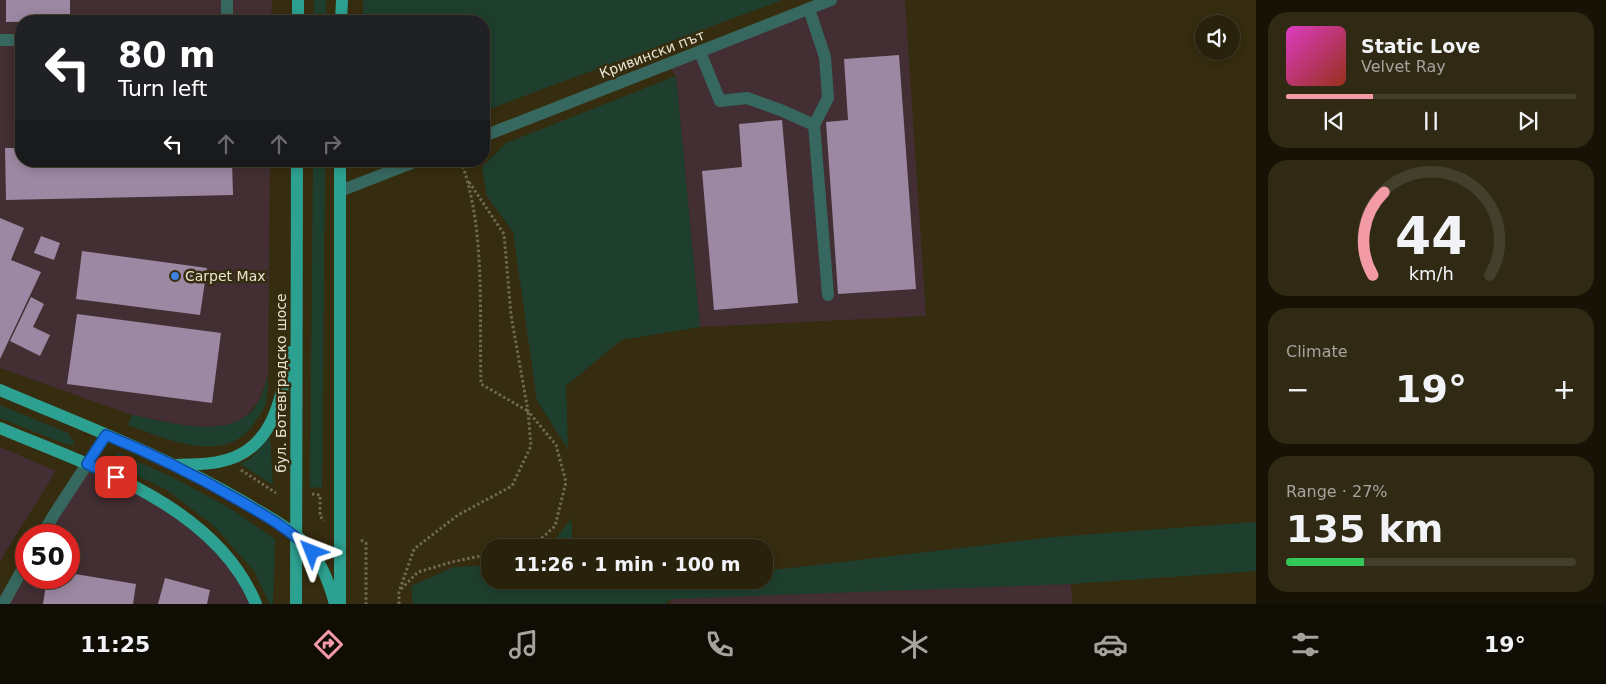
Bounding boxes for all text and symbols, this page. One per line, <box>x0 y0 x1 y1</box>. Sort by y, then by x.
map controls <box>1195 15 1240 60</box>
button: sound <box>1195 15 1240 60</box>
street label: Кривински път <box>597 27 707 81</box>
icon: left <box>35 35 100 100</box>
text: 80 m <box>118 35 215 75</box>
text: Static Love <box>1361 35 1481 57</box>
text: Velvet Ray <box>1361 57 1446 76</box>
text: Turn left <box>118 76 207 101</box>
icon: previous <box>1320 107 1348 135</box>
icon: pause <box>1417 107 1445 135</box>
icon: next <box>1514 107 1542 135</box>
icon: left <box>159 130 187 158</box>
icon: ahead <box>212 130 240 158</box>
icon: ahead <box>265 130 293 158</box>
icon: right <box>318 130 346 158</box>
text: 44 <box>1395 206 1467 266</box>
text: km/h <box>1408 263 1454 284</box>
place label: Carpet Max <box>185 268 266 284</box>
marker: Carpet Max <box>169 270 181 282</box>
street label: бул. Ботевградско шосе <box>273 293 289 473</box>
text: Climate <box>1286 342 1348 361</box>
text: 19° <box>1395 367 1467 411</box>
text: − <box>1286 373 1309 406</box>
text: + <box>1553 373 1576 406</box>
pin <box>95 456 137 498</box>
icon: arrive <box>102 463 130 491</box>
text: Range · 27% <box>1286 482 1388 501</box>
text: 135 km <box>1286 507 1443 551</box>
speed limit sign: 50 <box>15 524 80 589</box>
position arrow <box>285 525 337 577</box>
text: 11:26 · 1 min · 100 m <box>513 553 741 575</box>
icon: directions <box>311 627 346 662</box>
icon: music <box>506 627 541 662</box>
icon: phone <box>702 627 737 662</box>
icon: climate <box>897 627 932 662</box>
icon: car <box>1093 627 1128 662</box>
icon: filters <box>1288 627 1323 662</box>
text: 11:25 <box>80 632 150 657</box>
text: 19° <box>1484 632 1526 657</box>

